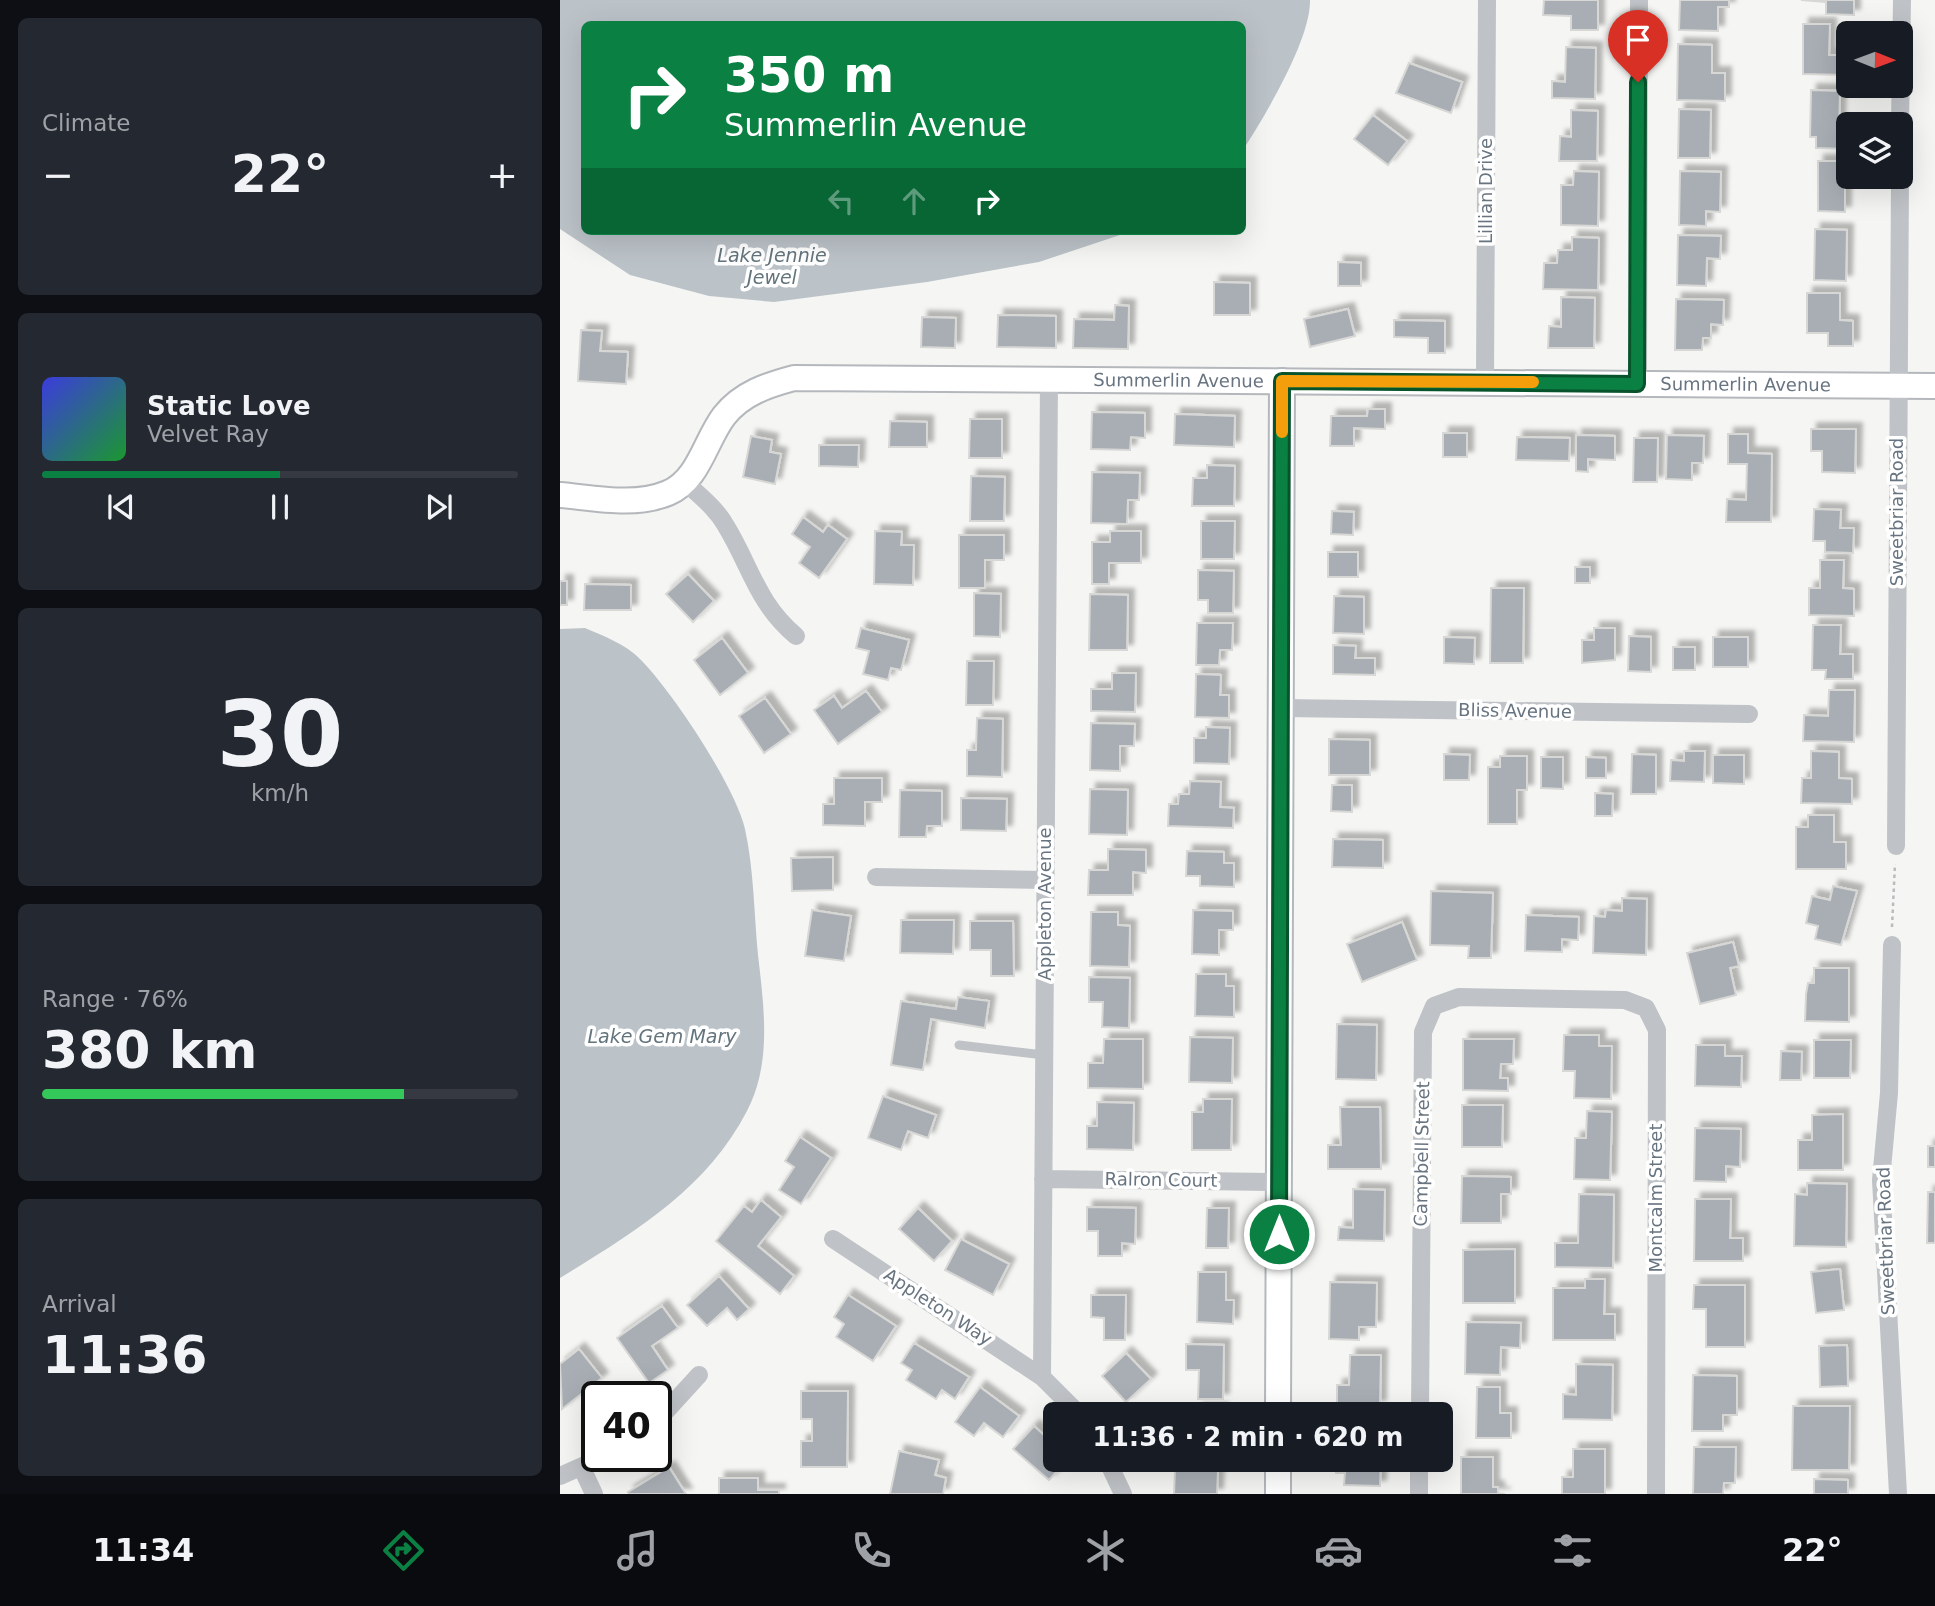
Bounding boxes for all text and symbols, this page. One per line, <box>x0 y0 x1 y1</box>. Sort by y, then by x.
pin <box>1608 10 1668 82</box>
icon: arrive <box>1619 21 1657 59</box>
north arrow <box>1836 21 1913 98</box>
map controls <box>1836 21 1913 189</box>
text: 350 m <box>724 47 894 104</box>
icon: right <box>609 49 700 140</box>
text: Summerlin Avenue <box>724 106 1027 144</box>
text: Climate <box>42 110 131 136</box>
button: layers <box>1836 112 1913 189</box>
street label: Lillian Drive <box>1475 138 1496 244</box>
text: 22° <box>231 144 329 204</box>
text: − <box>42 153 74 197</box>
text: + <box>486 153 518 197</box>
icon: left <box>822 182 860 220</box>
icon: ahead <box>895 182 933 220</box>
icon: right <box>968 182 1006 220</box>
water label: Lake Jennie Jewel <box>717 244 827 288</box>
street label: Summerlin Avenue <box>1093 369 1264 391</box>
street label: Summerlin Avenue <box>1660 373 1831 395</box>
text: Static Love <box>147 391 311 421</box>
text: Velvet Ray <box>147 421 269 447</box>
street label: Sweetbriar Road <box>1886 438 1907 586</box>
icon: previous <box>102 488 140 526</box>
icon: pause <box>261 488 299 526</box>
icon: next <box>420 488 458 526</box>
text: 30 <box>217 682 343 787</box>
street label: Bliss Avenue <box>1458 699 1572 722</box>
text: km/h <box>251 780 309 806</box>
street label: Appleton Avenue <box>1034 827 1055 981</box>
text: Range · 76% <box>42 986 188 1012</box>
text: 380 km <box>42 1020 257 1080</box>
water label: Lake Gem Mary <box>587 1025 737 1047</box>
street label: Campbell Street <box>1410 1081 1433 1227</box>
street label: Montcalm Street <box>1645 1124 1666 1272</box>
street label: Sweetbriar Road <box>1872 1166 1899 1316</box>
street label: Ralron Court <box>1104 1168 1218 1191</box>
position arrow <box>1242 1197 1316 1271</box>
street label: Appleton Way <box>880 1264 997 1350</box>
text: Arrival <box>42 1291 117 1317</box>
text: 11:36 <box>42 1325 208 1385</box>
speed limit sign: 40 <box>581 1381 672 1472</box>
text: 11:36 · 2 min · 620 m <box>1093 1422 1403 1452</box>
icon: directions <box>379 1526 428 1575</box>
icon: music <box>613 1526 662 1575</box>
icon: phone <box>847 1526 896 1575</box>
icon: climate <box>1081 1526 1130 1575</box>
icon: car <box>1314 1526 1363 1575</box>
icon: filters <box>1548 1526 1597 1575</box>
text: 11:34 <box>92 1531 194 1569</box>
text: 22° <box>1782 1531 1842 1569</box>

